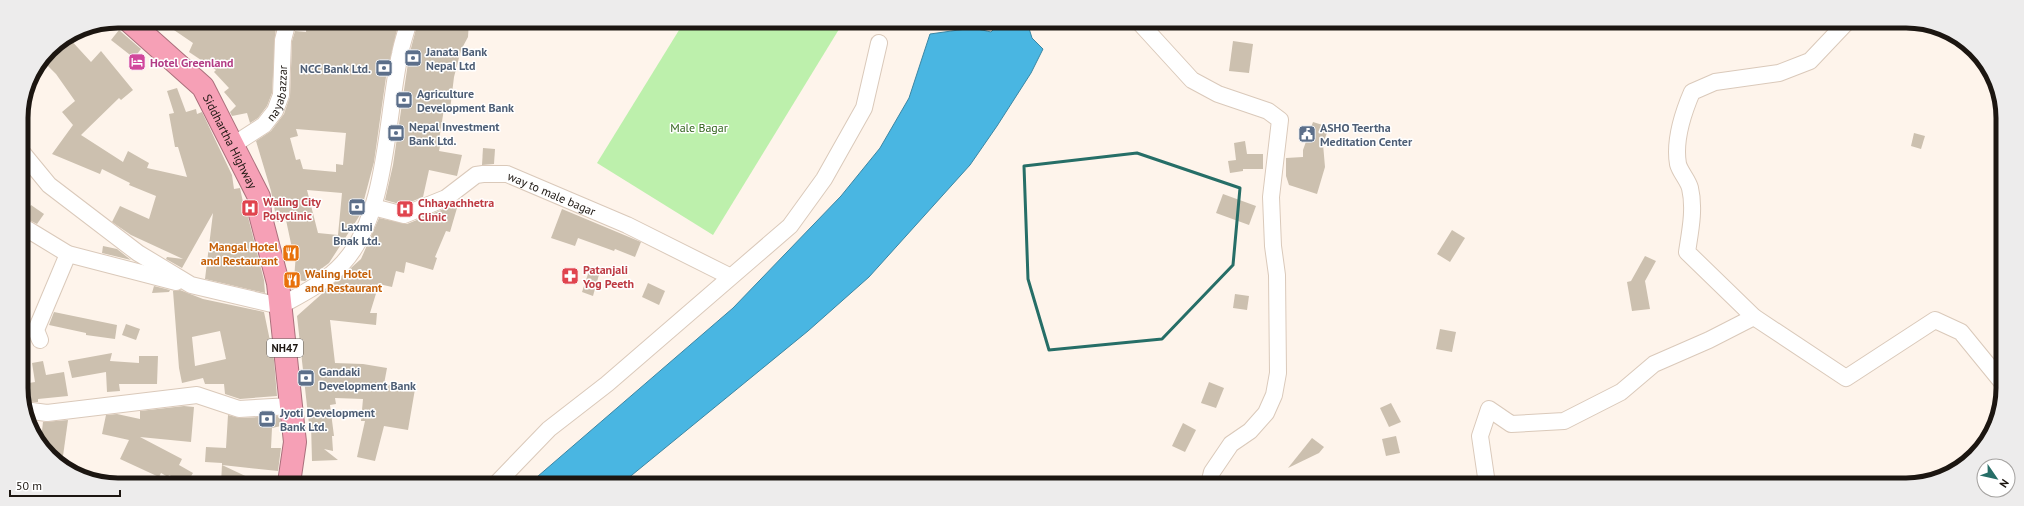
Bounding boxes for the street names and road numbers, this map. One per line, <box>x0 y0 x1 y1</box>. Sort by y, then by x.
street label: nayabazzar <box>263 65 290 124</box>
street label: Siddhartha Highway <box>200 91 261 191</box>
street label: way to male bagar <box>506 168 598 218</box>
road number: NH47 <box>267 339 303 357</box>

